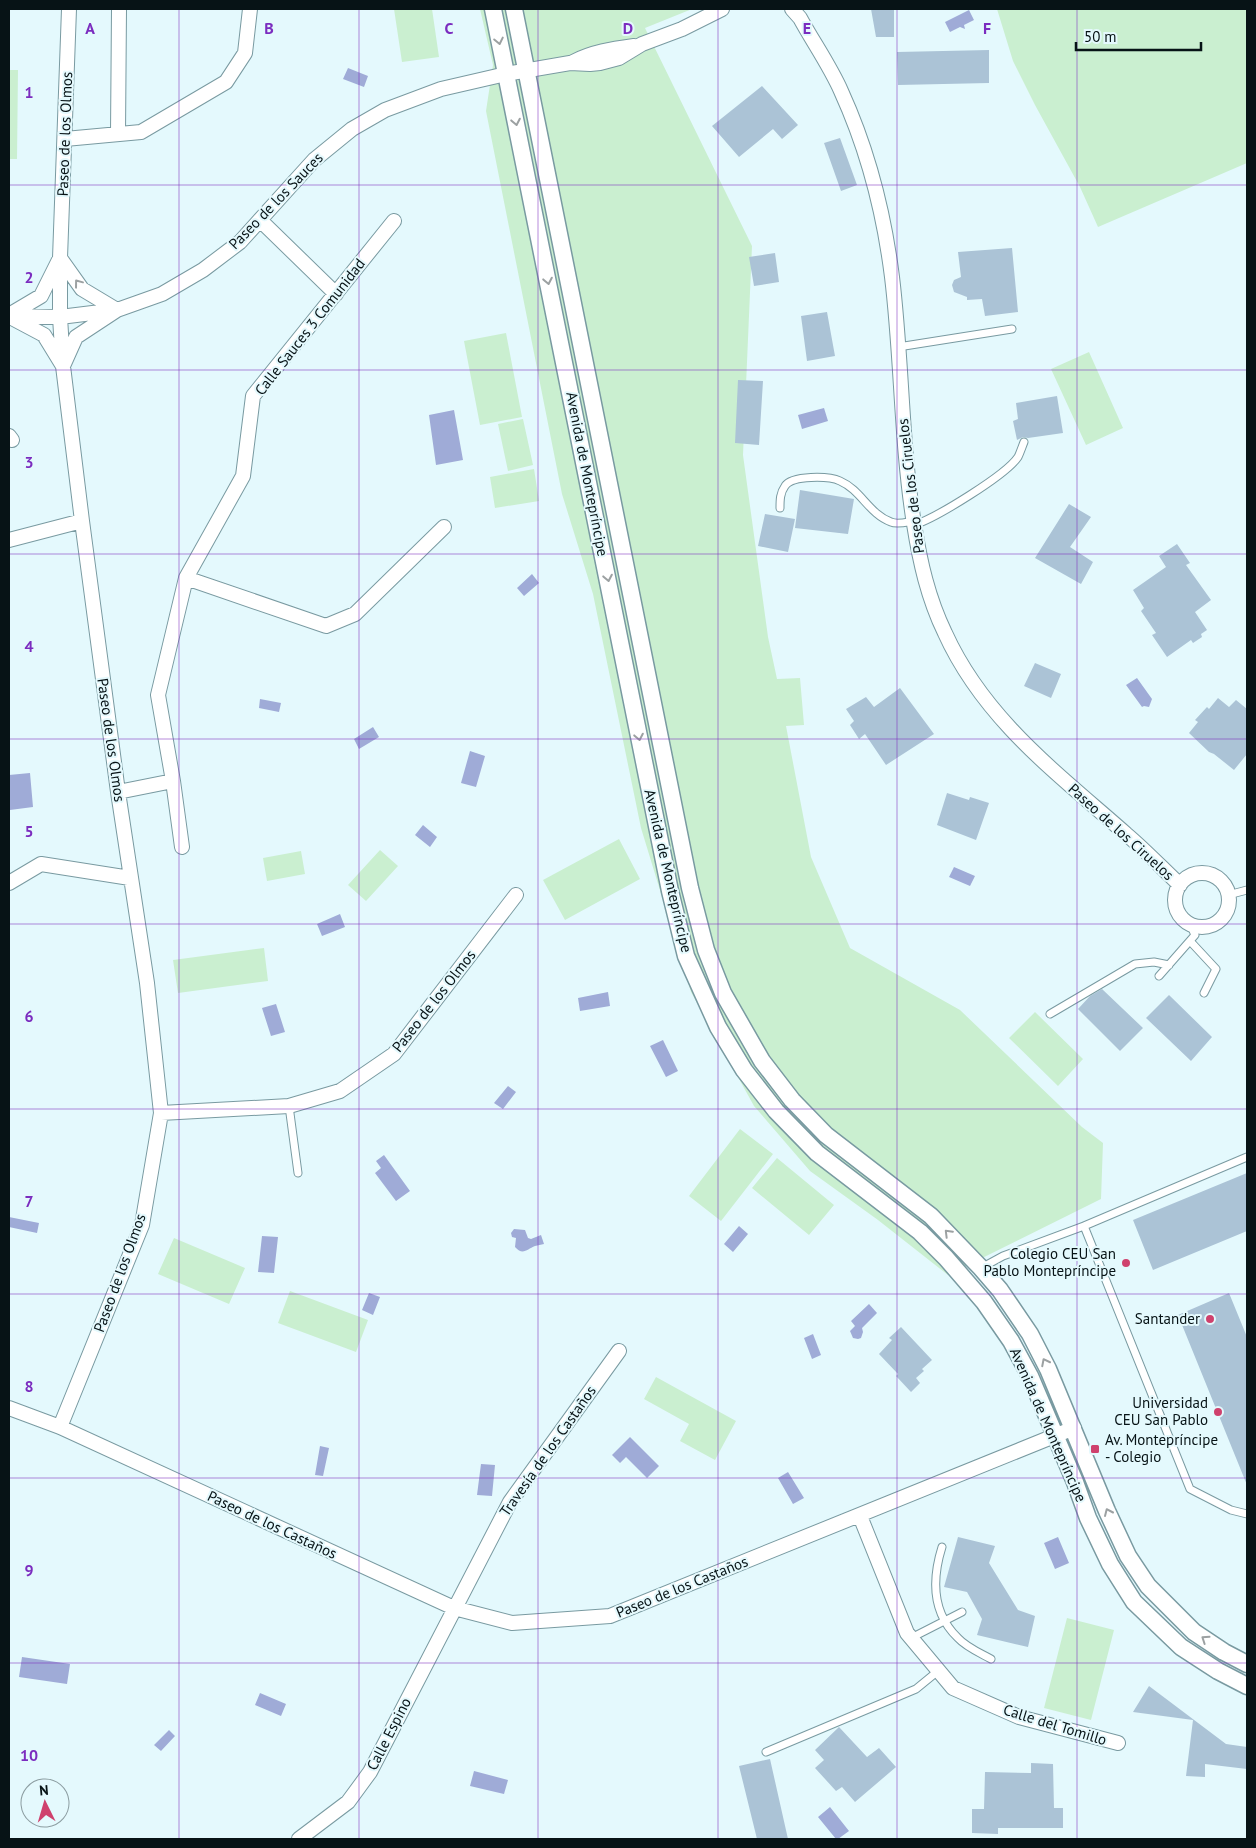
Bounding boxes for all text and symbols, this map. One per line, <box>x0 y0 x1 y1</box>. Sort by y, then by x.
text: A <box>85 18 95 38</box>
text: B <box>264 18 274 38</box>
text: C <box>445 18 454 38</box>
text: D <box>623 18 633 38</box>
text: E <box>803 18 811 38</box>
text: F <box>983 18 991 38</box>
scale bar <box>1076 20 1201 52</box>
text: 50 m <box>1084 27 1117 46</box>
one-way arrow <box>494 37 504 46</box>
street label: Paseo de los Olmos <box>53 71 76 197</box>
text: 1 <box>24 82 34 102</box>
one-way arrow <box>510 118 521 126</box>
street label: Paseo de los Sauces <box>225 148 327 253</box>
street label: Calle Sauces 3 Comunidad <box>250 255 369 399</box>
text: 2 <box>24 267 34 287</box>
one-way arrow <box>542 277 552 286</box>
one-way arrow <box>75 280 83 289</box>
street label: Avenida de Montepríncipe <box>562 390 613 558</box>
street label: Paseo de los Ciruelos <box>893 418 928 555</box>
text: 3 <box>24 452 34 472</box>
one-way arrow <box>602 573 613 582</box>
text: 4 <box>24 636 34 656</box>
street label: Paseo de los Olmos <box>93 677 130 803</box>
one-way arrow <box>634 733 644 742</box>
street label: Paseo de los Ciruelos <box>1065 779 1178 884</box>
street label: Avenida de Montepríncipe <box>640 787 697 954</box>
text: 5 <box>24 821 34 841</box>
street label: Paseo de los Olmos <box>388 946 479 1056</box>
text: 6 <box>24 1006 34 1026</box>
text: 7 <box>24 1191 34 1211</box>
street label: Paseo de los Olmos <box>89 1211 150 1335</box>
one-way arrow <box>945 1230 954 1239</box>
place label: Colegio CEU San Pablo Montepríncipe <box>984 1244 1116 1280</box>
marker: Colegio CEU San Pablo Montepríncipe <box>1120 1257 1132 1269</box>
place label: Santander <box>1135 1309 1200 1328</box>
marker: Santander <box>1204 1313 1216 1325</box>
street label: Avenida de Montepríncipe <box>1006 1345 1091 1505</box>
one-way arrow <box>1041 1359 1051 1368</box>
text: 8 <box>24 1376 34 1396</box>
street label: Travesía de los Castaños <box>495 1382 600 1520</box>
place label: Universidad CEU San Pablo <box>1114 1393 1208 1429</box>
marker: Universidad CEU San Pablo <box>1212 1406 1224 1418</box>
place label: Av. Montepríncipe - Colegio <box>1105 1430 1218 1466</box>
marker: Av. Montepríncipe - Colegio <box>1089 1443 1101 1455</box>
street label: Paseo de los Castaños <box>204 1486 340 1563</box>
one-way arrow <box>1103 1508 1114 1517</box>
street label: Paseo de los Castaños <box>613 1551 751 1622</box>
text: 9 <box>24 1560 34 1580</box>
one-way arrow <box>1201 1636 1211 1645</box>
street label: Calle Espino <box>362 1694 415 1773</box>
street label: Calle del Tomillo <box>1001 1700 1109 1749</box>
text: 10 <box>20 1745 38 1765</box>
north arrow <box>20 1778 70 1828</box>
text: N <box>38 1781 49 1799</box>

